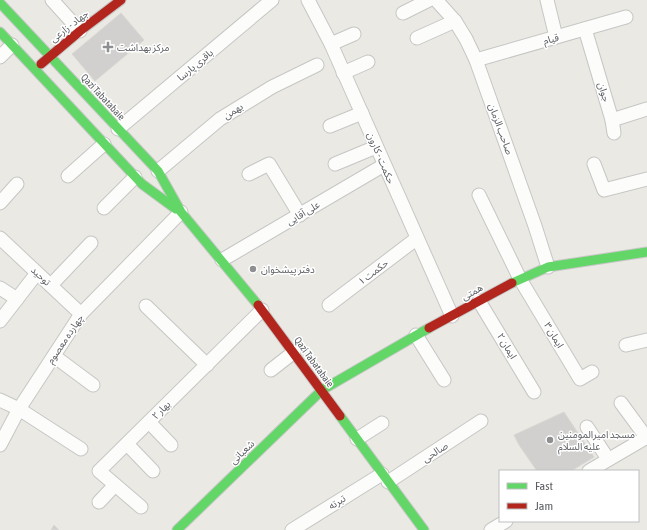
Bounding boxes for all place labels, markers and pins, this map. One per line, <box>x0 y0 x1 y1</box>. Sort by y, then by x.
marker: مرکز بهداشت <box>102 41 114 53</box>
place label: مرکز بهداشت <box>117 42 170 54</box>
marker: دفتر پیشخوان <box>248 264 258 274</box>
place label: دفتر پیشخوان <box>261 264 315 276</box>
place label: مسجد امیرالمومنین علیه السلام <box>558 429 635 455</box>
marker: مسجد امیرالمومنین علیه السلام <box>545 435 555 445</box>

